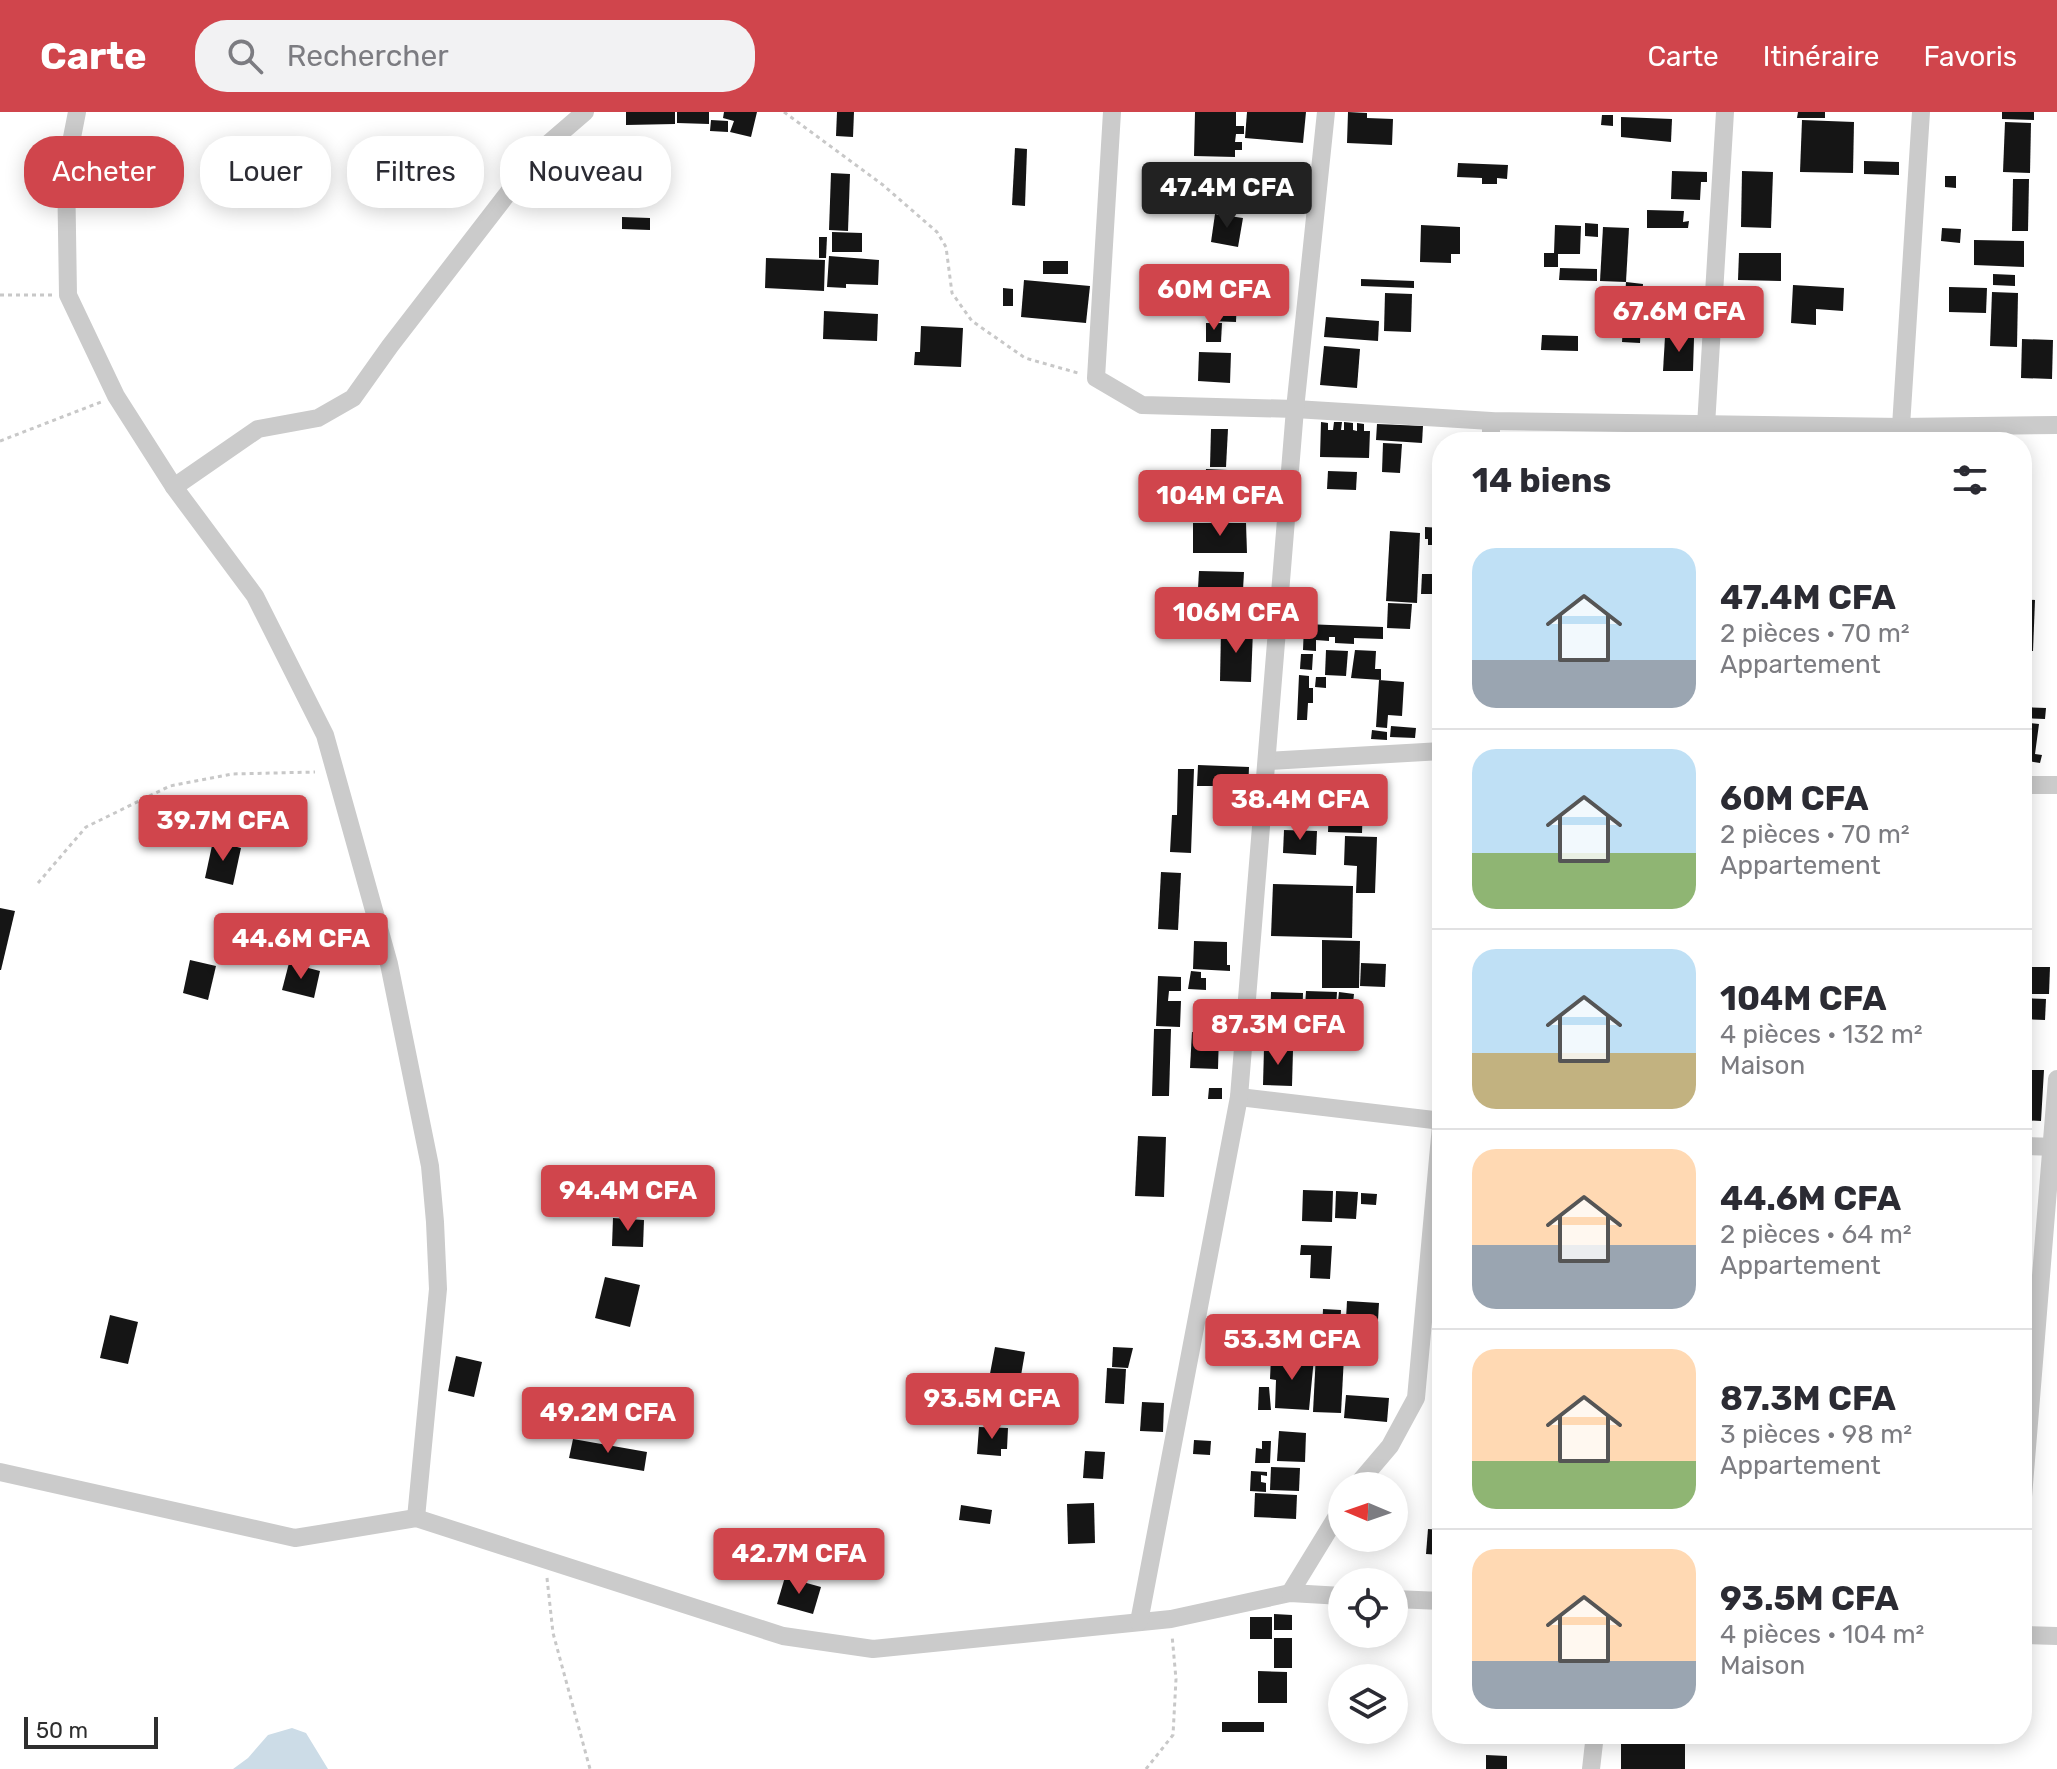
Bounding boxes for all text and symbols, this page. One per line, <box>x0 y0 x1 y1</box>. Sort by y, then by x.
search box <box>195 20 755 92</box>
text: Carte <box>40 33 147 79</box>
icon: search <box>223 34 267 78</box>
text: Rechercher <box>287 38 449 74</box>
text: Carte <box>1647 40 1719 73</box>
text: Itinéraire <box>1763 40 1880 73</box>
text: Favoris <box>1924 40 2017 73</box>
chip: Acheter <box>24 136 184 208</box>
chip: Louer <box>200 136 331 208</box>
chip: Filtres <box>347 136 484 208</box>
chip: Nouveau <box>500 136 671 208</box>
pin: 47.4M CFA <box>1135 162 1319 230</box>
text: 47.4M CFA <box>1160 172 1294 203</box>
pin: 60M CFA <box>1140 264 1288 332</box>
text: 60M CFA <box>1157 274 1271 305</box>
pin: 67.6M CFA <box>1587 286 1771 354</box>
text: 67.6M CFA <box>1613 296 1745 327</box>
icon: filters <box>1948 458 1992 502</box>
text: 14 biens <box>1472 460 1611 501</box>
pin: 104M CFA <box>1137 470 1303 538</box>
text: 104M CFA <box>1156 480 1284 511</box>
text: 47.4M CFA <box>1720 577 1896 618</box>
icon: home <box>1536 580 1632 676</box>
pin: 106M CFA <box>1153 587 1319 655</box>
text: 106M CFA <box>1173 597 1299 628</box>
text: 2 pièces · 70 m² <box>1720 618 1910 649</box>
text: Appartement <box>1720 649 1881 680</box>
pin: 38.4M CFA <box>1208 774 1392 842</box>
text: 60M CFA <box>1720 778 1869 819</box>
icon: home <box>1536 781 1632 877</box>
text: 38.4M CFA <box>1231 784 1369 815</box>
pin: 39.7M CFA <box>131 795 315 863</box>
text: 39.7M CFA <box>157 805 289 836</box>
text: 2 pièces · 70 m² <box>1720 819 1910 850</box>
text: Appartement <box>1720 850 1881 881</box>
pin: 44.6M CFA <box>209 913 393 981</box>
text: 44.6M CFA <box>232 923 370 954</box>
text: 104M CFA <box>1720 978 1887 1019</box>
icon: home <box>1536 981 1632 1077</box>
pin: 87.3M CFA <box>1186 999 1370 1067</box>
text: 87.3M CFA <box>1211 1009 1345 1040</box>
text: 4 pièces · 132 m² <box>1720 1019 1923 1050</box>
text: Maison <box>1720 1050 1805 1081</box>
pin: 94.4M CFA <box>536 1165 720 1233</box>
text: 94.4M CFA <box>559 1175 697 1206</box>
text: 44.6M CFA <box>1720 1178 1901 1219</box>
icon: home <box>1536 1181 1632 1277</box>
text: 2 pièces · 64 m² <box>1720 1219 1912 1250</box>
text: Appartement <box>1720 1250 1881 1281</box>
pin: 53.3M CFA <box>1200 1314 1384 1382</box>
text: 53.3M CFA <box>1223 1324 1361 1355</box>
pin: 93.5M CFA <box>900 1373 1084 1441</box>
text: 87.3M CFA <box>1720 1378 1896 1419</box>
icon: home <box>1536 1381 1632 1477</box>
text: 93.5M CFA <box>924 1383 1060 1414</box>
pin: 49.2M CFA <box>516 1387 700 1455</box>
text: 49.2M CFA <box>540 1397 676 1428</box>
text: 3 pièces · 98 m² <box>1720 1419 1912 1450</box>
text: Appartement <box>1720 1450 1881 1481</box>
north arrow <box>1328 1472 1408 1552</box>
map controls <box>1328 1472 1408 1744</box>
pin: 42.7M CFA <box>707 1528 891 1596</box>
text: 42.7M CFA <box>731 1538 867 1569</box>
button: locate <box>1328 1568 1408 1648</box>
text: 93.5M CFA <box>1720 1578 1899 1619</box>
icon: home <box>1536 1581 1632 1677</box>
text: 4 pièces · 104 m² <box>1720 1619 1925 1650</box>
text: Maison <box>1720 1650 1805 1681</box>
button: layers <box>1328 1664 1408 1744</box>
scale bar <box>24 1713 158 1749</box>
text: 50 m <box>36 1717 88 1744</box>

